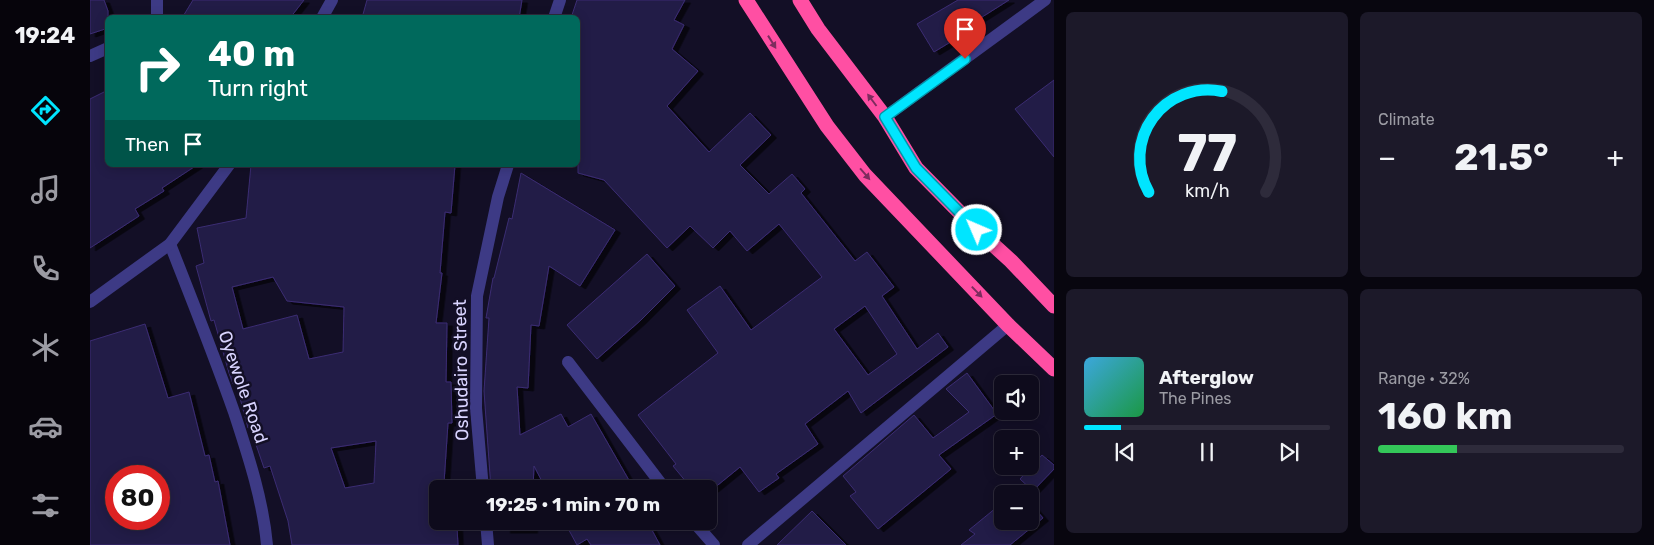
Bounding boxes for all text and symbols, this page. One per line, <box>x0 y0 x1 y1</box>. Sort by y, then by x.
pin <box>944 8 986 59</box>
icon: arrive <box>951 15 979 43</box>
text: 19:24 <box>15 22 75 49</box>
text: 40 m <box>208 33 295 75</box>
icon: right <box>125 35 190 100</box>
one-way arrow <box>767 35 776 48</box>
text: Turn right <box>208 75 308 102</box>
icon: directions <box>28 93 63 128</box>
one-way arrow <box>866 94 877 107</box>
text: Climate <box>1378 110 1435 129</box>
text: 77 <box>1177 122 1237 184</box>
icon: arrive <box>179 130 207 158</box>
text: Then <box>125 133 169 156</box>
text: 21.5° <box>1454 134 1549 180</box>
text: − <box>1378 141 1396 174</box>
text: + <box>1607 141 1624 174</box>
one-way arrow <box>860 168 871 181</box>
icon: music <box>28 172 63 207</box>
text: km/h <box>1185 180 1229 201</box>
position arrow <box>950 203 1002 255</box>
icon: phone <box>28 251 63 286</box>
one-way arrow <box>971 286 983 298</box>
street label: Oshudairo Street <box>449 299 473 441</box>
street label: Oyewole Road <box>213 328 273 446</box>
icon: climate <box>28 330 63 365</box>
text: Afterglow <box>1159 366 1254 389</box>
text: Range · 32% <box>1378 369 1470 388</box>
map controls <box>994 375 1039 530</box>
button: sound <box>994 375 1039 420</box>
text: The Pines <box>1159 389 1232 408</box>
text: 160 km <box>1378 393 1513 439</box>
icon: car <box>28 409 63 444</box>
button: + <box>994 430 1039 475</box>
icon: previous <box>1111 438 1139 466</box>
icon: pause <box>1193 438 1221 466</box>
icon: next <box>1275 438 1303 466</box>
speed limit sign: 80 <box>105 465 170 530</box>
button: − <box>994 485 1039 530</box>
icon: filters <box>28 488 63 523</box>
text: 19:25 · 1 min · 70 m <box>486 493 660 516</box>

